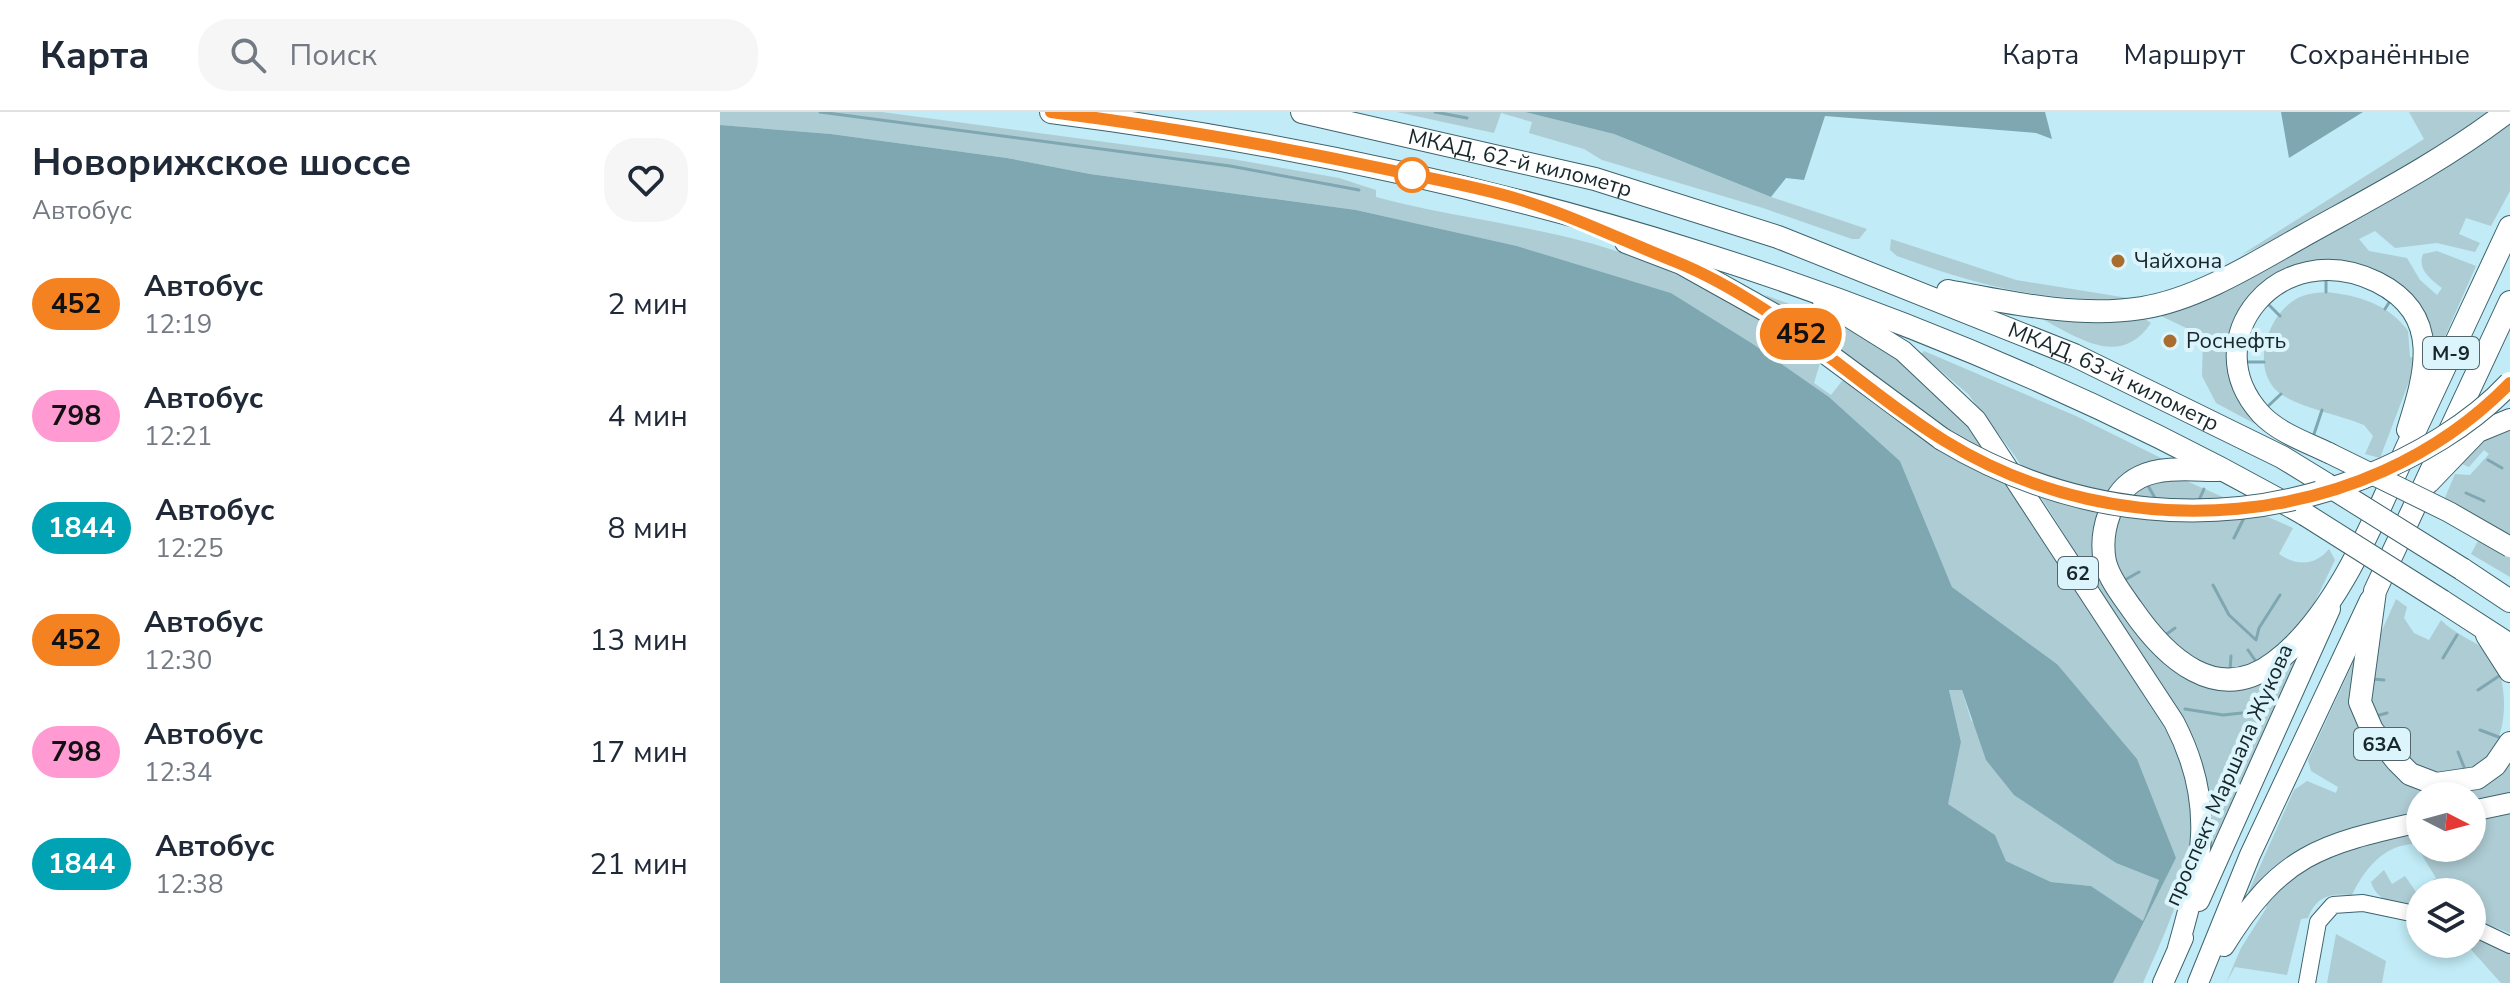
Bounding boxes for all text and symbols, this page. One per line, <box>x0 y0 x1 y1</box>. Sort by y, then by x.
search box <box>198 19 758 91</box>
text: Карта <box>40 30 150 81</box>
icon: search <box>226 33 270 77</box>
text: Поиск <box>290 35 377 76</box>
text: Карта <box>2002 36 2079 74</box>
text: Маршрут <box>2123 36 2245 74</box>
text: Сохранённые <box>2289 36 2470 74</box>
street label: МКАД, 62-й километр <box>1405 122 1636 205</box>
text: Новорижское шоссе <box>32 137 411 188</box>
button: heart <box>604 138 688 222</box>
unlabelled marker <box>1395 158 1429 192</box>
text: Автобус <box>32 193 132 228</box>
place label: Чайхона <box>2134 246 2222 276</box>
marker: Чайхона <box>2109 252 2127 270</box>
text: Автобус <box>144 266 263 307</box>
text: 2 мин <box>607 284 688 325</box>
text: 452 <box>51 285 101 323</box>
text: 12:19 <box>144 307 212 342</box>
line badge: 452 <box>1755 308 1847 360</box>
text: 452 <box>1776 315 1826 353</box>
street label: МКАД, 63-й километр <box>2004 315 2224 439</box>
place label: Роснефть <box>2186 326 2286 356</box>
marker: Роснефть <box>2161 332 2179 350</box>
road number: М-9 <box>2423 337 2479 369</box>
text: Автобус <box>144 378 263 419</box>
text: 4 мин <box>607 396 688 437</box>
text: 798 <box>51 397 101 435</box>
text: 12:21 <box>144 419 212 454</box>
text: Автобус <box>155 490 275 531</box>
text: 8 мин <box>607 508 688 549</box>
text: 1844 <box>48 509 115 547</box>
text: 12:25 <box>155 531 224 566</box>
road number: 62 <box>2058 557 2098 589</box>
text: Автобус <box>144 602 263 643</box>
text: 13 мин <box>589 620 688 661</box>
text: 452 <box>51 621 101 659</box>
street label: проспект Маршала Жукова <box>2158 639 2300 911</box>
text: 12:30 <box>144 643 212 678</box>
text: Автобус <box>144 714 263 755</box>
road number: 63A <box>2354 728 2410 760</box>
text: 17 мин <box>589 732 688 773</box>
text: 798 <box>51 733 101 771</box>
text: 12:34 <box>144 755 212 790</box>
north arrow <box>2406 782 2486 862</box>
map controls <box>2406 782 2486 958</box>
text: Автобус <box>155 826 275 867</box>
text: 21 мин <box>589 844 688 885</box>
text: 1844 <box>48 845 115 883</box>
text: 12:38 <box>155 867 224 902</box>
button: layers <box>2406 878 2486 958</box>

